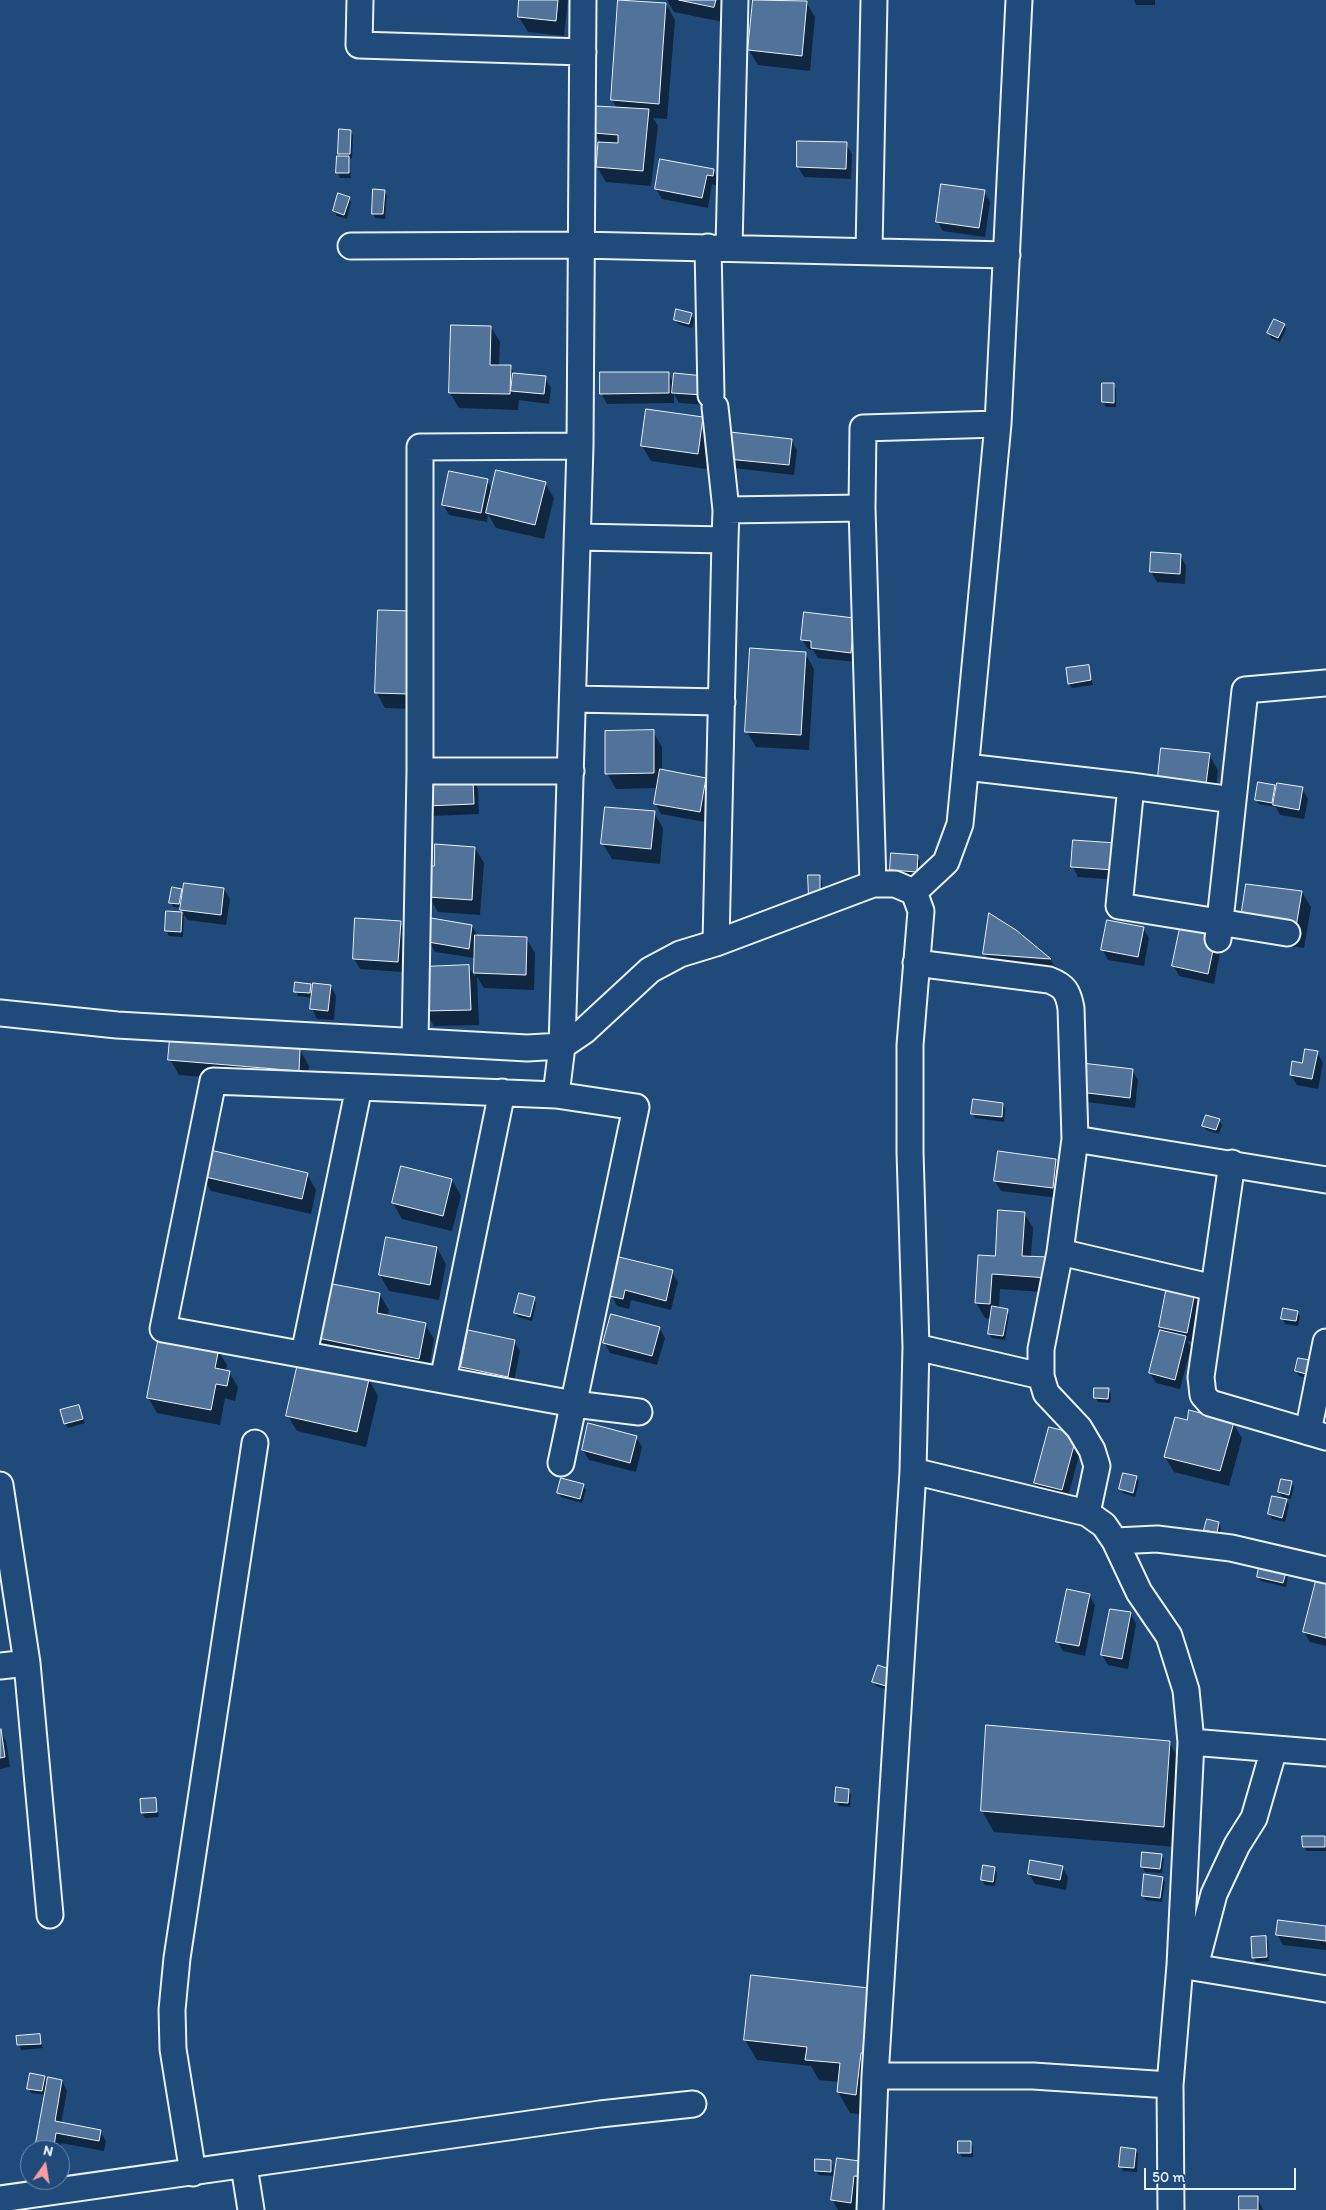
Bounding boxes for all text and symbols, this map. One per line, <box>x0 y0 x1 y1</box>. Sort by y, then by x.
north arrow <box>20 2140 70 2190</box>
text: N <box>42 2142 55 2160</box>
scale bar <box>1146 2158 1298 2190</box>
text: 50 m <box>1152 2168 1185 2186</box>

